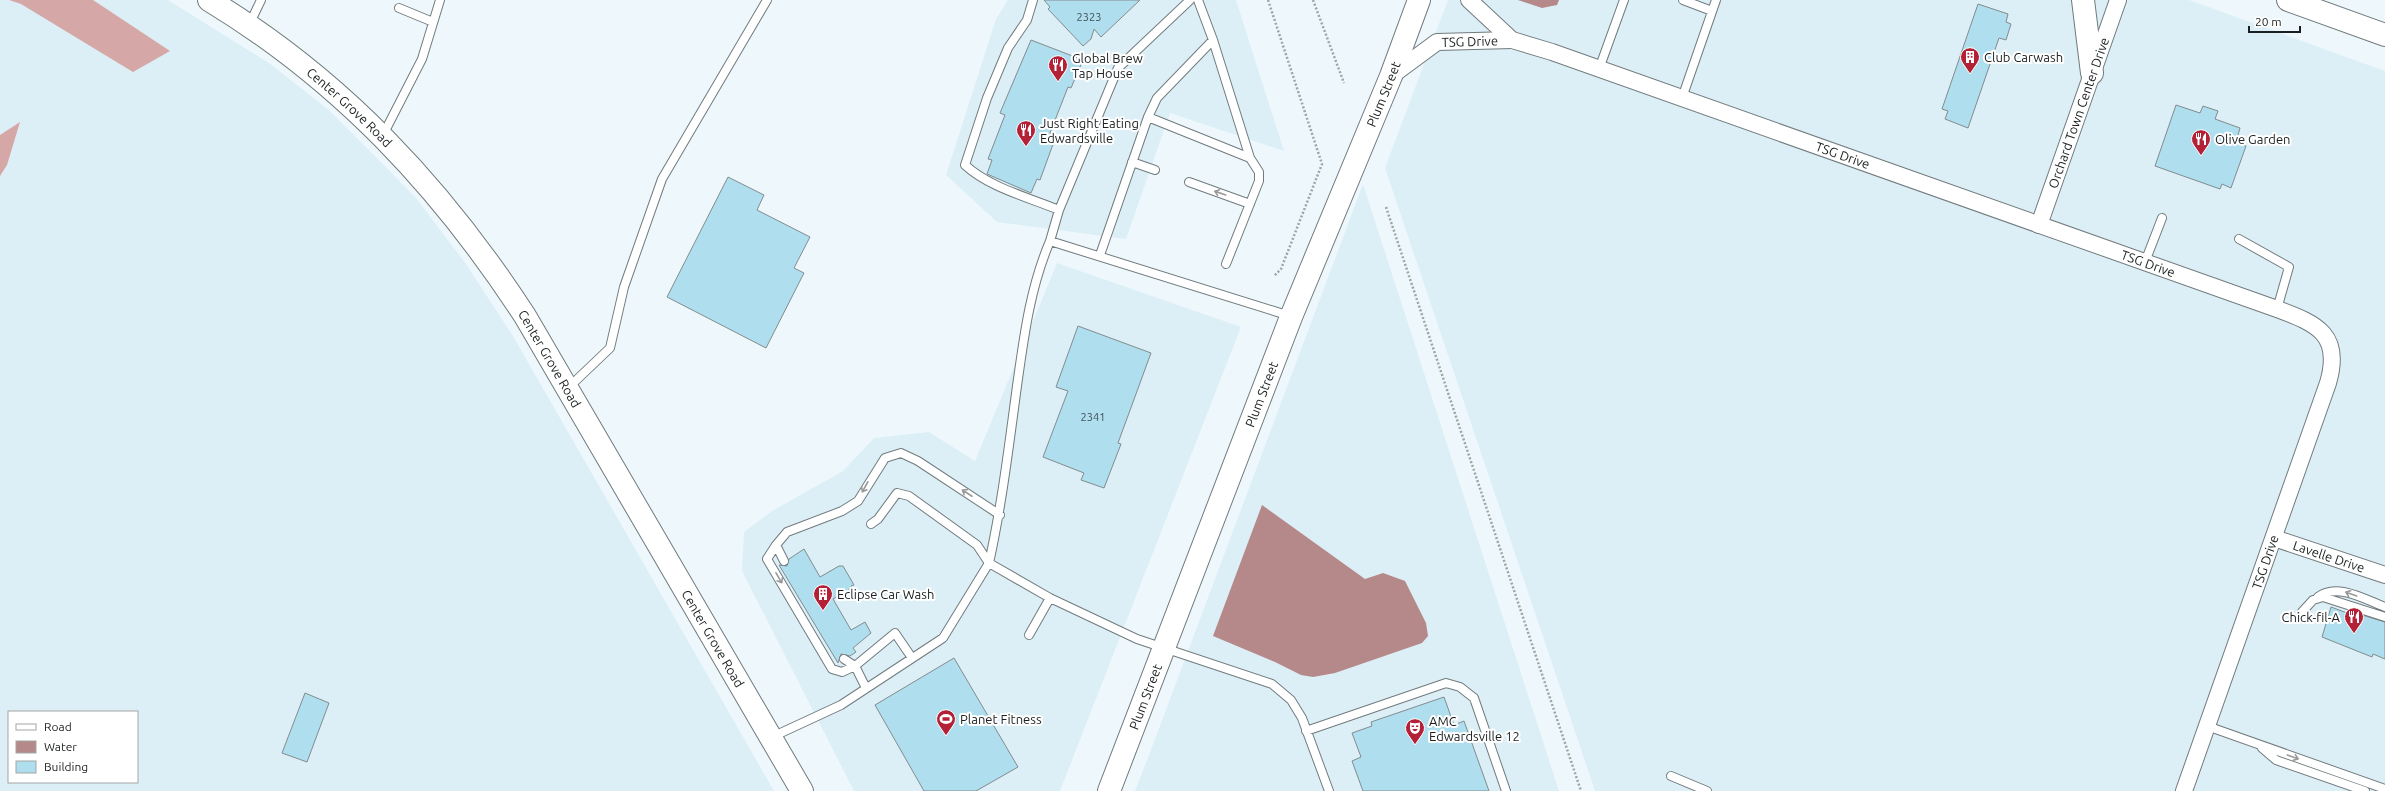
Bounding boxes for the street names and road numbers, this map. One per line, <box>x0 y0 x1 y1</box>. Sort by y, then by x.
street label: TSG Drive <box>1441 33 1498 49</box>
street label: Orchard Town Center Drive <box>2045 35 2111 190</box>
street label: Plum Street <box>1364 60 1403 129</box>
street label: Center Grove Road <box>304 65 395 150</box>
street label: TSG Drive <box>1814 139 1872 171</box>
street label: TSG Drive <box>2119 247 2177 279</box>
street label: Center Grove Road <box>516 307 584 410</box>
street label: Plum Street <box>1242 359 1280 429</box>
street label: TSG Drive <box>2249 533 2281 591</box>
street label: Lavelle Drive <box>2291 538 2367 575</box>
street label: Center Grove Road <box>679 587 747 690</box>
street label: Plum Street <box>1126 662 1164 732</box>

